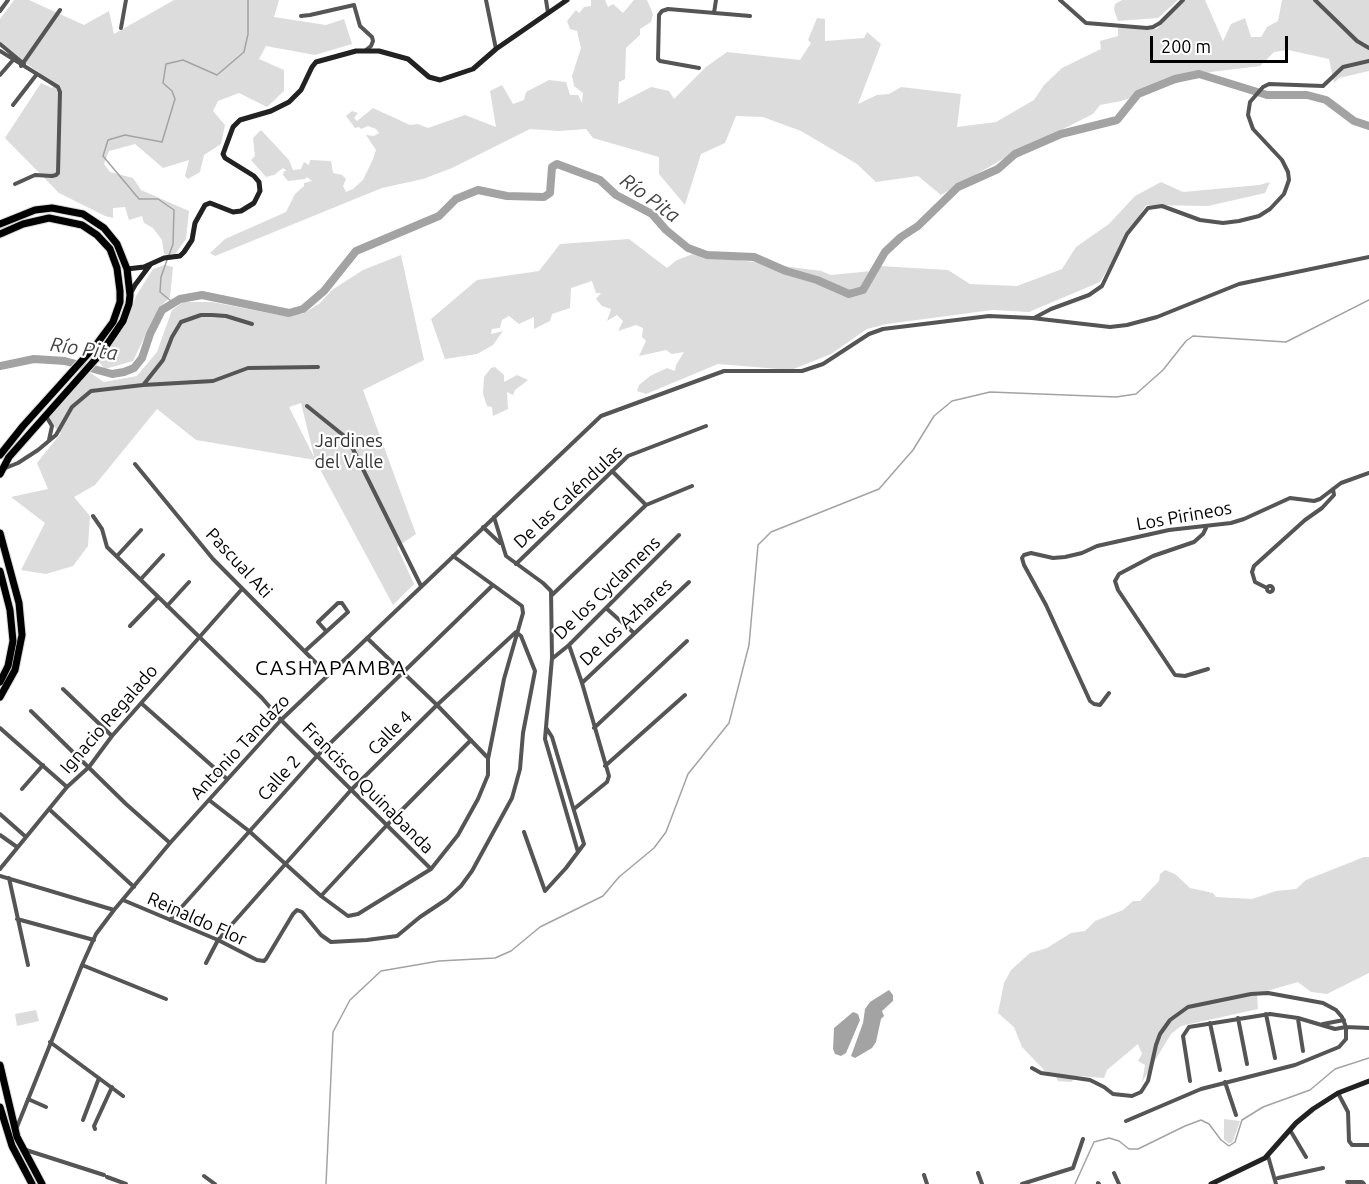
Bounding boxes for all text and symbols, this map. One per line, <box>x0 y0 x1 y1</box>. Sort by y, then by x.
scale bar <box>1153 24 1291 62</box>
text: 200 m <box>1161 36 1211 56</box>
water label: Río Pita <box>615 168 685 228</box>
water label: Río Pita <box>49 332 119 366</box>
park label: Jardines del Valle <box>314 430 384 472</box>
street label: De las Caléndulas <box>509 441 627 553</box>
street label: Los Pirineos <box>1135 497 1233 535</box>
street label: Pascual Ati <box>201 524 277 602</box>
street label: De los Cyclamens <box>549 532 665 644</box>
street label: De los Azhares <box>575 574 677 670</box>
district label: CASHAPAMBA <box>255 655 407 681</box>
street label: Ignacio Regalado <box>56 660 162 778</box>
street label: Antonio Tandazo <box>186 690 294 804</box>
street label: Calle 4 <box>363 706 417 760</box>
street label: Francisco Quinabanda <box>298 718 438 858</box>
street label: Calle 2 <box>253 751 305 805</box>
street label: Reinaldo Flor <box>144 887 250 951</box>

